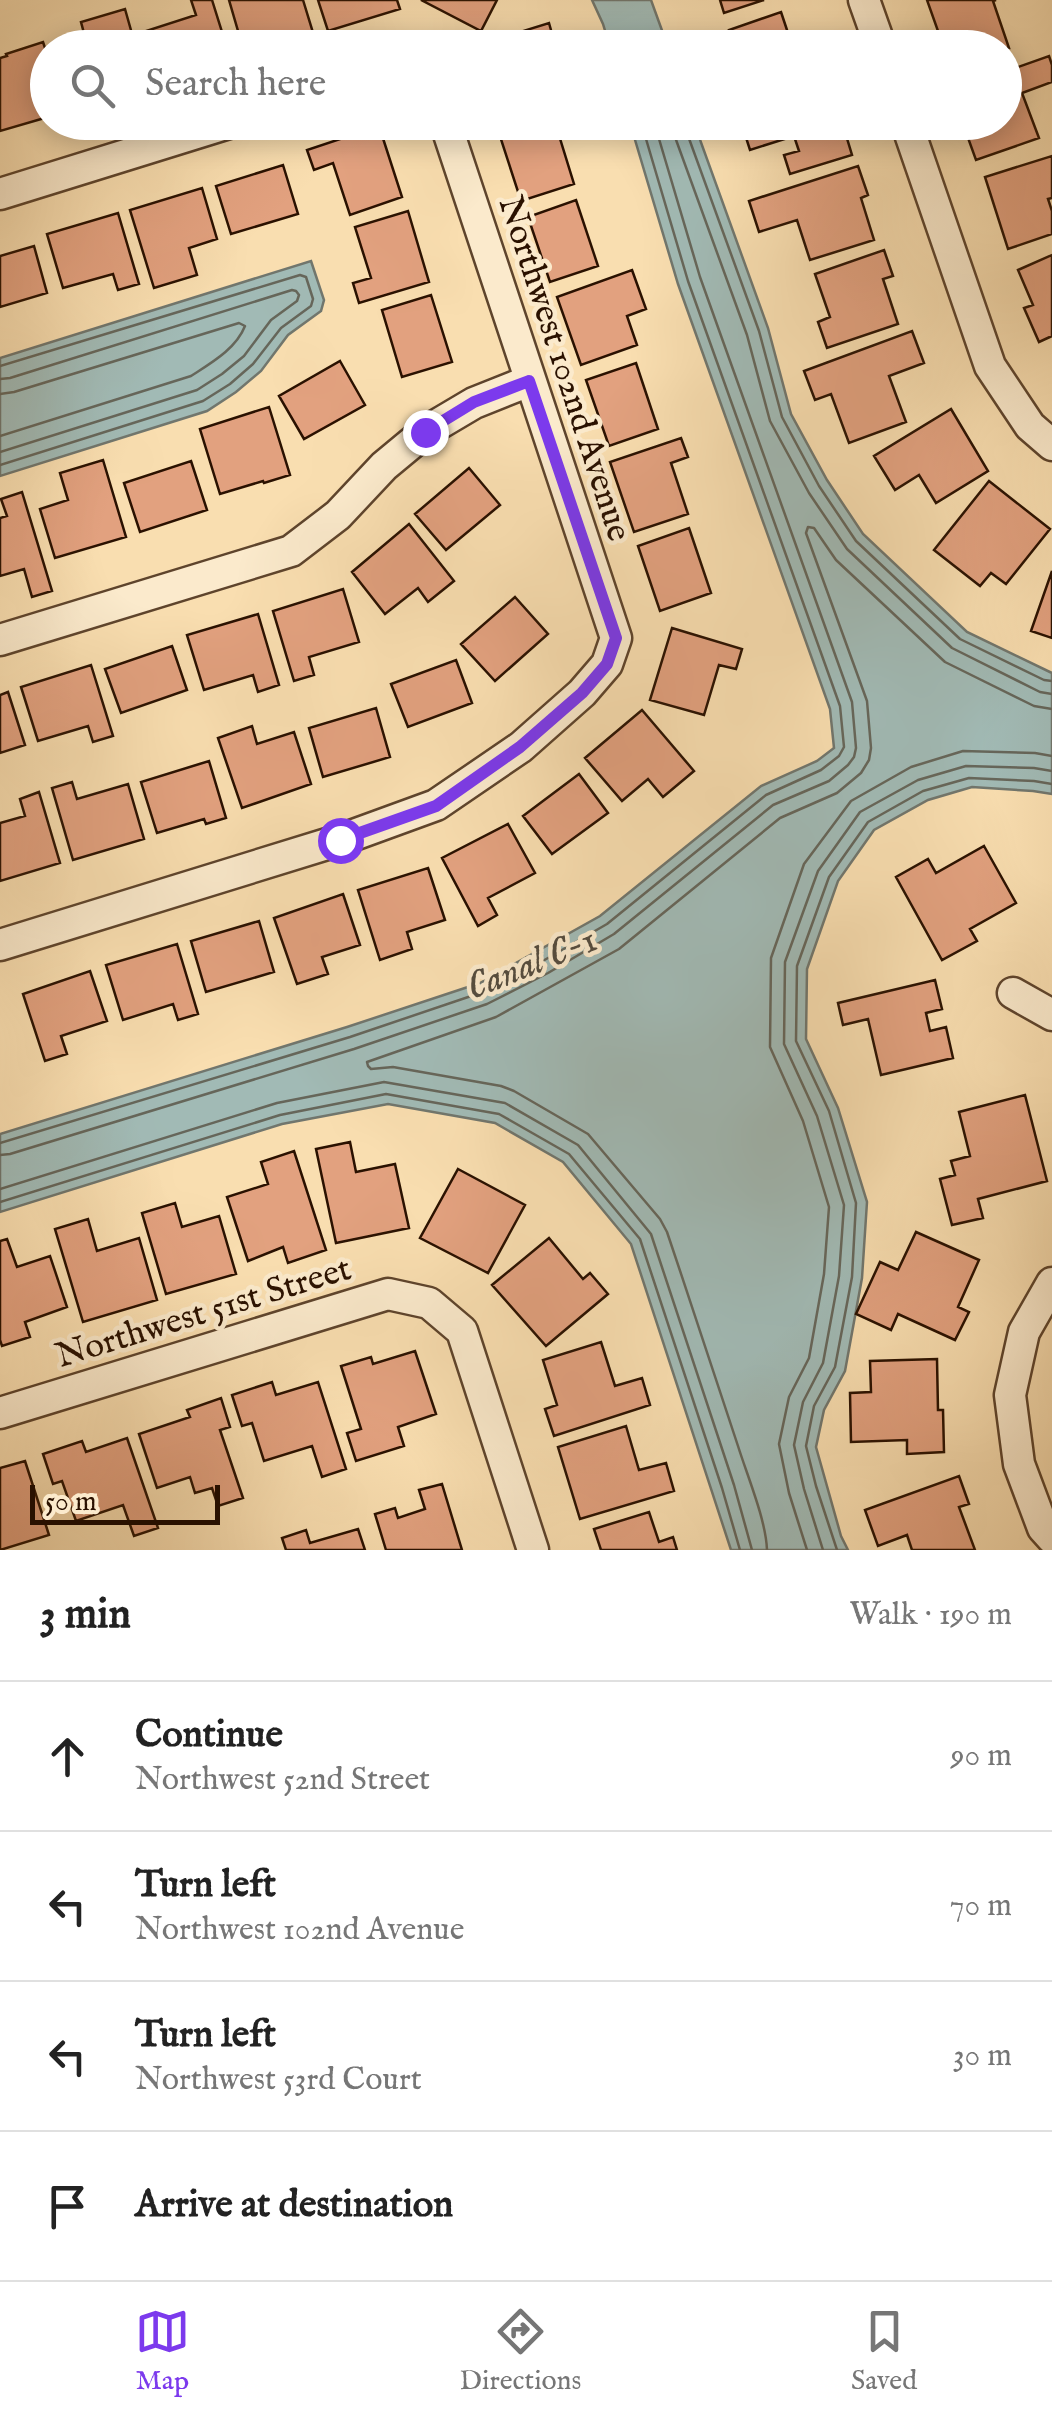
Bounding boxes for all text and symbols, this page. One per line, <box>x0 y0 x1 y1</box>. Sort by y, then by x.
search box <box>30 30 1022 140</box>
icon: search <box>65 58 120 113</box>
text: Search here <box>145 61 326 109</box>
street label: Northwest 102nd Avenue <box>487 191 641 547</box>
route end <box>403 410 449 456</box>
route start <box>318 818 364 864</box>
water label: Canal C-1 <box>460 917 605 1013</box>
street label: Northwest 51st Street <box>51 1247 357 1380</box>
scale bar <box>30 1480 220 1524</box>
text: 50 m <box>45 1485 97 1520</box>
text: 3 min <box>40 1589 131 1642</box>
text: Walk · 190 m <box>849 1595 1012 1636</box>
text: Continue <box>135 1712 283 1760</box>
icon: ahead <box>40 1729 95 1784</box>
text: 90 m <box>951 1736 1012 1777</box>
text: Northwest 52nd Street <box>135 1760 430 1801</box>
text: Turn left <box>135 1862 276 1910</box>
icon: left <box>40 1879 95 1934</box>
text: 70 m <box>950 1886 1012 1927</box>
text: Northwest 102nd Avenue <box>135 1910 464 1951</box>
text: Turn left <box>135 2012 276 2060</box>
icon: left <box>40 2029 95 2084</box>
text: 30 m <box>953 2036 1012 2077</box>
text: Northwest 53rd Court <box>135 2060 422 2101</box>
icon: arrive <box>40 2179 95 2234</box>
text: Arrive at destination <box>135 2182 453 2230</box>
tab: Map <box>135 2304 190 2399</box>
tab: Directions <box>459 2304 581 2399</box>
tab: Saved <box>851 2304 917 2399</box>

